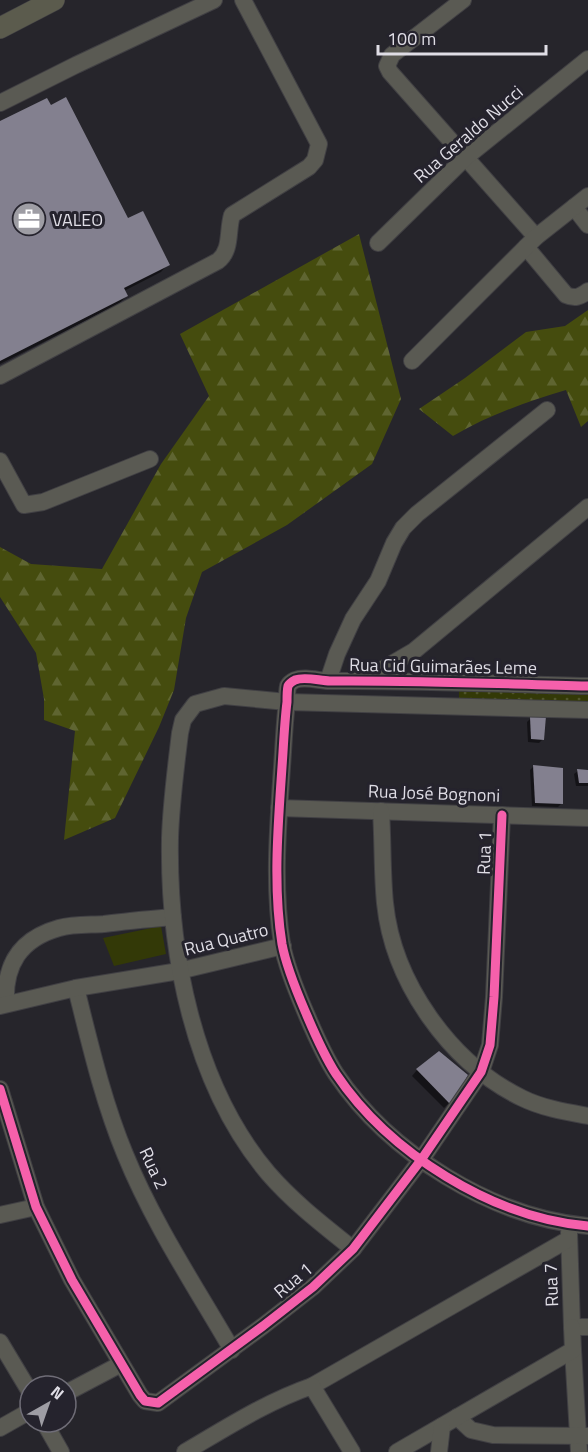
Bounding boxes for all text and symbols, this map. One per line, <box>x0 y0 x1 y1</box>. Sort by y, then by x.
scale bar <box>378 18 546 56</box>
text: 100 m <box>387 25 436 52</box>
street label: Rua Geraldo Nucci <box>407 79 529 189</box>
office icon: VALEO <box>11 201 47 237</box>
place label: VALEO <box>52 206 103 233</box>
street label: Rua Cid Guimarães Leme <box>349 651 537 681</box>
street label: Rua José Bognoni <box>367 777 501 809</box>
street label: Rua 1 <box>470 831 498 875</box>
street label: Rua Quatro <box>181 916 271 962</box>
street label: Rua 2 <box>133 1143 175 1193</box>
street label: Rua 1 <box>268 1256 318 1304</box>
street label: Rua 7 <box>537 1263 565 1307</box>
north arrow <box>18 1374 78 1434</box>
text: N <box>46 1380 70 1405</box>

